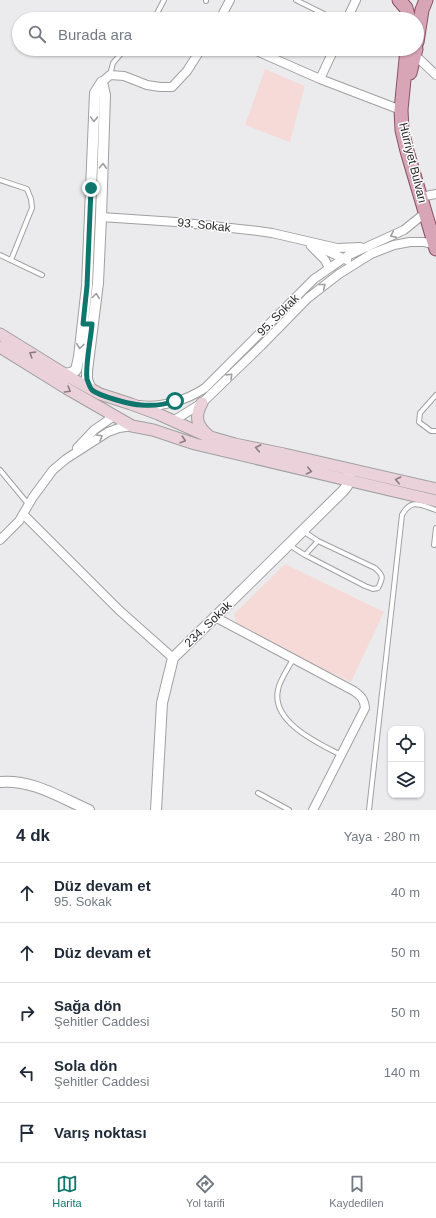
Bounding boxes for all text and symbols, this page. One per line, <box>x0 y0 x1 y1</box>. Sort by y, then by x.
search box <box>12 12 424 56</box>
icon: search <box>26 23 48 45</box>
text: Burada ara <box>58 26 132 43</box>
one-way arrow <box>89 116 98 122</box>
street label: Hürriyet Bulvarı <box>396 121 430 205</box>
one-way arrow <box>98 163 107 169</box>
route end <box>82 179 100 197</box>
street label: 93. Sokak <box>177 215 232 235</box>
one-way arrow <box>390 230 398 238</box>
one-way arrow <box>319 283 326 290</box>
street label: 95. Sokak <box>254 290 303 339</box>
one-way arrow <box>91 293 100 299</box>
one-way arrow <box>76 343 85 349</box>
one-way arrow <box>29 352 36 359</box>
one-way arrow <box>225 373 233 381</box>
one-way arrow <box>64 385 72 392</box>
route start <box>166 392 184 410</box>
one-way arrow <box>96 434 103 441</box>
one-way arrow <box>179 436 186 444</box>
one-way arrow <box>254 445 261 453</box>
one-way arrow <box>306 467 313 475</box>
one-way arrow <box>395 476 402 485</box>
street label: 234. Sokak <box>182 597 235 650</box>
map controls <box>388 726 424 798</box>
button: locate <box>388 726 424 762</box>
button: layers <box>388 762 424 798</box>
text: 4 dk <box>16 826 50 845</box>
text: Yaya · 280 m <box>344 829 420 844</box>
text: Düz devam et <box>54 877 151 894</box>
icon: ahead <box>16 882 38 904</box>
text: 40 m <box>391 885 420 900</box>
text: 95. Sokak <box>54 894 112 909</box>
icon: ahead <box>16 942 38 964</box>
text: Düz devam et <box>54 944 151 961</box>
text: 50 m <box>391 945 420 960</box>
text: Sağa dön <box>54 997 122 1014</box>
icon: right <box>16 1002 38 1024</box>
text: 50 m <box>391 1005 420 1020</box>
text: Şehitler Caddesi <box>54 1014 149 1029</box>
text: Sola dön <box>54 1057 117 1074</box>
icon: left <box>16 1062 38 1084</box>
text: 140 m <box>384 1065 420 1080</box>
text: Şehitler Caddesi <box>54 1074 149 1089</box>
icon: arrive <box>16 1122 38 1144</box>
text: Varış noktası <box>54 1124 147 1141</box>
tab: Harita <box>52 1173 82 1209</box>
tab: Yol tarifi <box>186 1173 225 1209</box>
tab: Kaydedilen <box>329 1173 384 1209</box>

